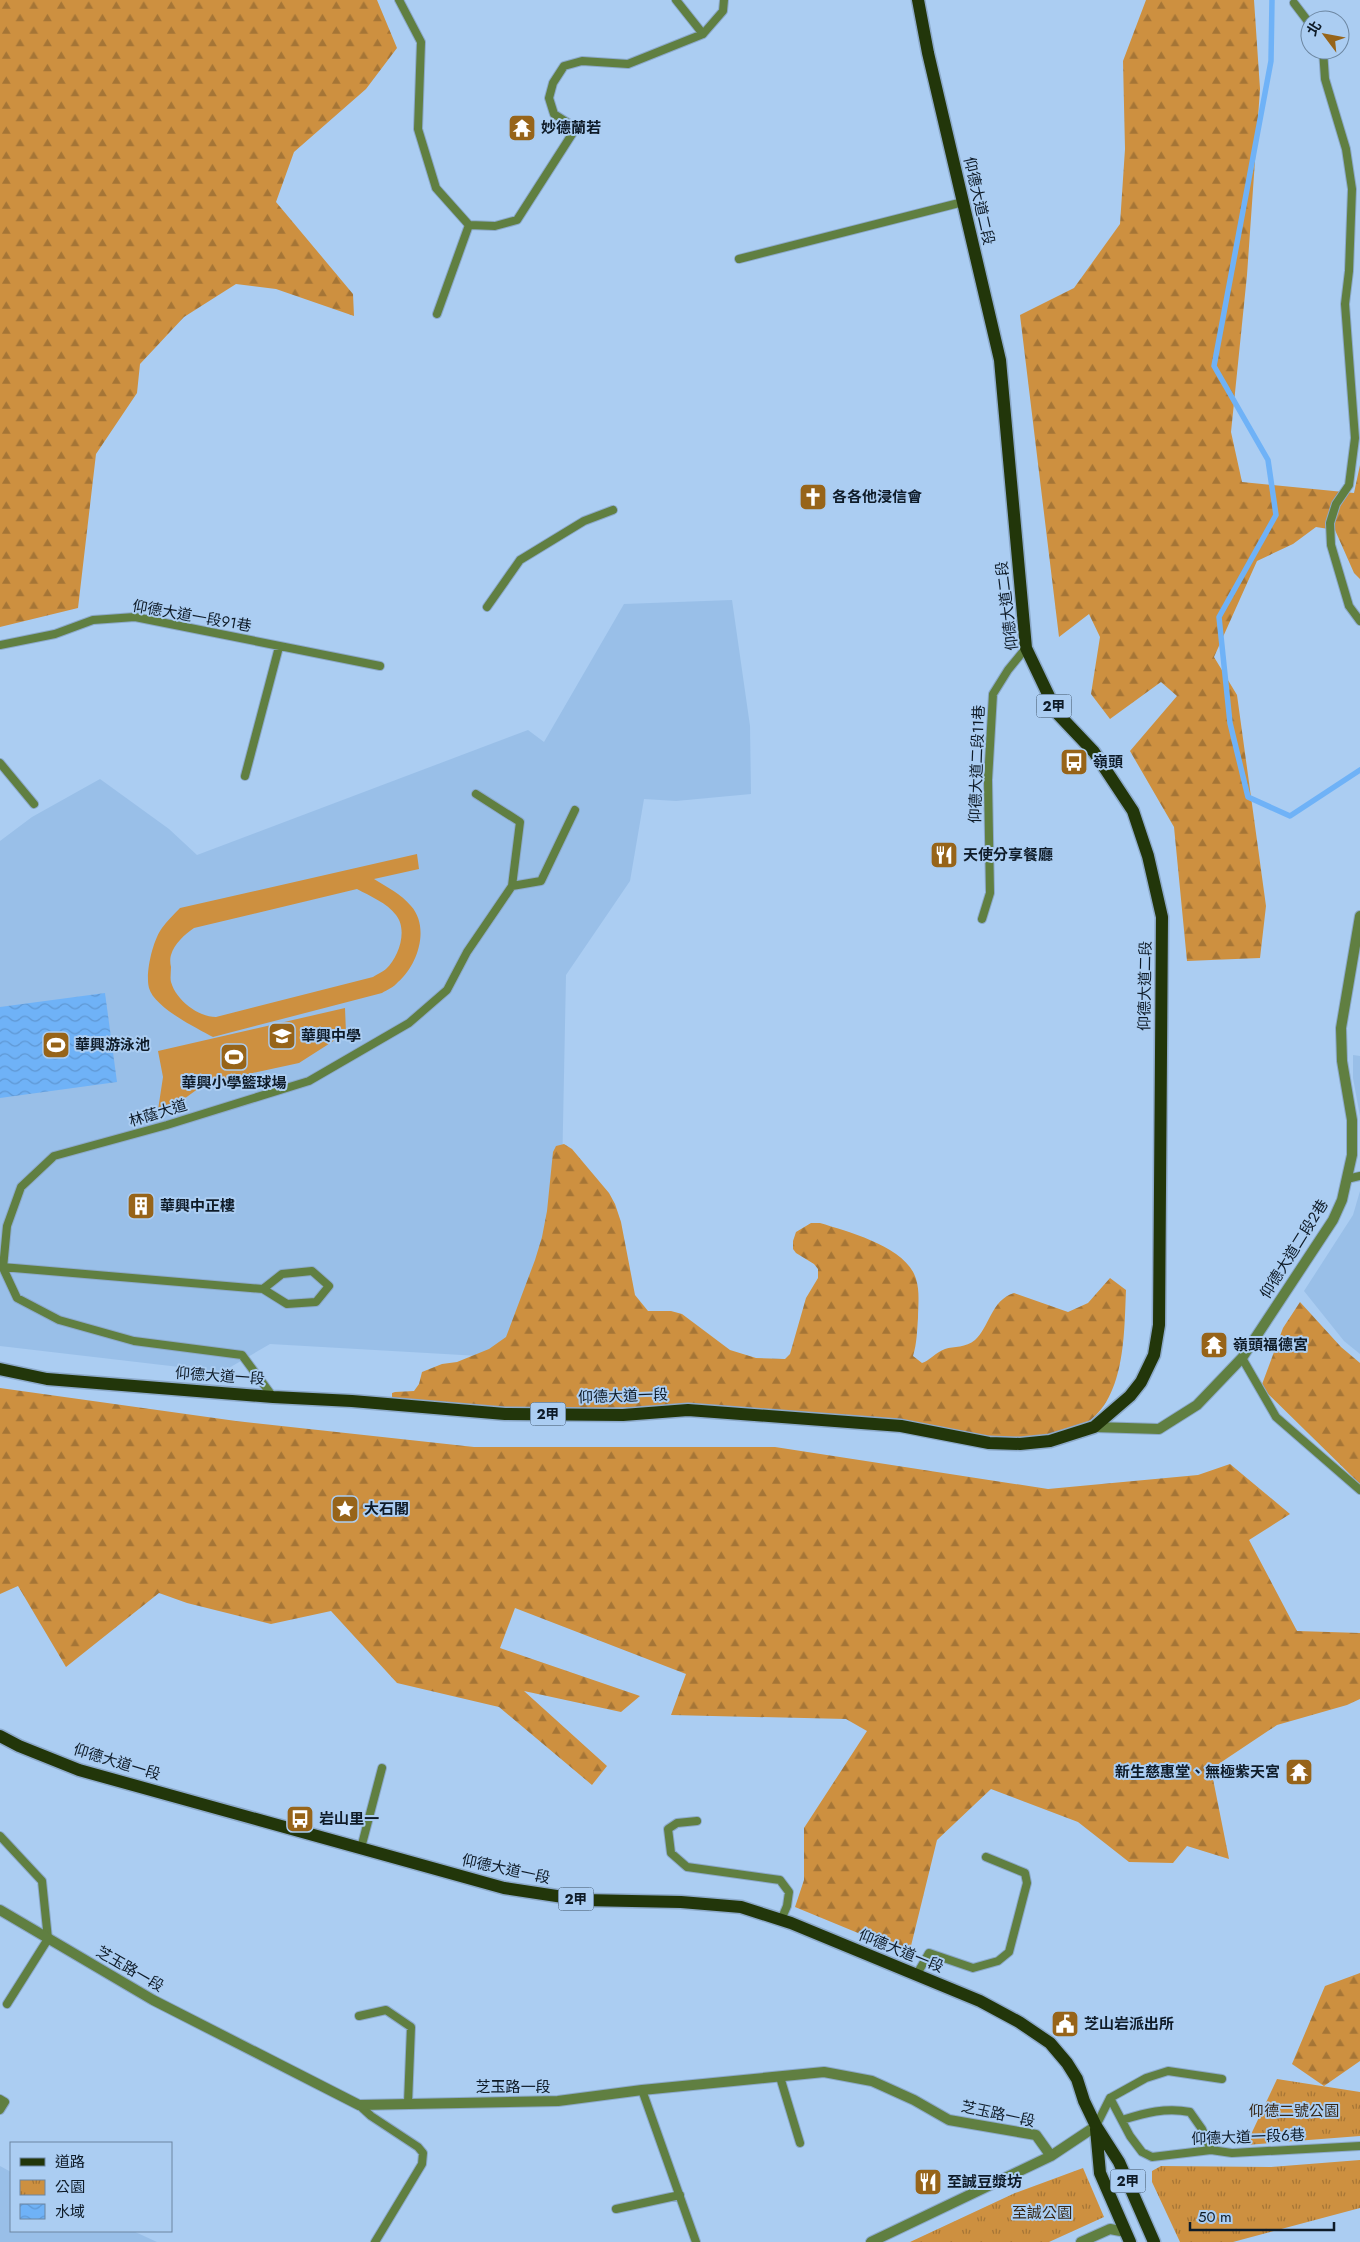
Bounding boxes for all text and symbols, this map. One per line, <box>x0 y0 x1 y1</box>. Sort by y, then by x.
north arrow <box>1300 10 1350 60</box>
text: 北 <box>1302 17 1326 39</box>
temple icon: 妙德蘭若 <box>507 113 537 143</box>
place label: 妙德蘭若 <box>541 117 601 139</box>
street label: 仰德大道二段 <box>958 155 1000 247</box>
church icon: 各各他浸信會 <box>798 482 828 512</box>
place label: 各各他浸信會 <box>832 486 922 508</box>
street label: 仰德大道二段 <box>991 560 1023 652</box>
street label: 仰德大道一段91巷 <box>131 595 253 637</box>
road number: 2甲 <box>1036 694 1072 718</box>
street label: 仰德大道二段11巷 <box>964 704 990 824</box>
bus stop icon: 嶺頭 <box>1059 747 1089 777</box>
place label: 嶺頭 <box>1093 751 1123 773</box>
restaurant icon: 天使分享餐廳 <box>929 840 959 870</box>
place label: 天使分享餐廳 <box>963 844 1053 866</box>
street label: 仰德大道二段 <box>1133 941 1157 1031</box>
school or university icon: 華興中學 <box>267 1021 297 1051</box>
place label: 華興中學 <box>301 1025 361 1047</box>
sports icon: 華興游泳池 <box>41 1030 71 1060</box>
place label: 華興游泳池 <box>75 1034 150 1056</box>
sports icon: 華興小學籃球場 <box>219 1042 249 1072</box>
place label: 華興小學籃球場 <box>181 1072 287 1094</box>
street label: 林蔭大道 <box>126 1094 190 1132</box>
building icon: 華興中正樓 <box>126 1191 156 1221</box>
place label: 華興中正樓 <box>160 1195 235 1217</box>
street label: 仰德大道二段2巷 <box>1255 1195 1333 1303</box>
temple icon: 嶺頭福德宮 <box>1199 1330 1229 1360</box>
place label: 嶺頭福德宮 <box>1233 1334 1308 1356</box>
street label: 仰德大道一段 <box>174 1362 266 1390</box>
street label: 仰德大道一段 <box>578 1383 668 1409</box>
road number: 2甲 <box>530 1402 566 1426</box>
place icon: 大石閣 <box>330 1494 360 1524</box>
place label: 大石閣 <box>364 1498 409 1520</box>
street label: 仰德大道一段 <box>71 1738 163 1786</box>
temple icon: 新生慈惠堂、無極紫天宮 <box>1284 1757 1314 1787</box>
place label: 新生慈惠堂、無極紫天宮 <box>1115 1761 1280 1783</box>
bus stop icon: 岩山里一 <box>285 1804 315 1834</box>
place label: 岩山里一 <box>319 1808 379 1830</box>
street label: 仰德大道一段 <box>460 1849 552 1889</box>
road number: 2甲 <box>558 1888 594 1910</box>
street label: 仰德大道一段 <box>855 1924 947 1978</box>
street label: 芝玉路一段 <box>92 1941 168 1997</box>
public building icon: 芝山岩派出所 <box>1050 2009 1080 2039</box>
place label: 芝山岩派出所 <box>1084 2013 1174 2035</box>
street label: 芝玉路一段 <box>475 2076 551 2098</box>
street label: 芝玉路一段 <box>959 2095 1037 2133</box>
park label: 仰德二號公園 <box>1249 2100 1339 2122</box>
street label: 仰德大道一段6巷 <box>1191 2124 1305 2150</box>
legend <box>10 2142 172 2232</box>
text: 道路 <box>55 2151 85 2173</box>
restaurant icon: 至誠豆漿坊 <box>913 2167 943 2197</box>
road number: 2甲 <box>1110 2170 1146 2192</box>
place label: 至誠豆漿坊 <box>947 2171 1022 2193</box>
text: 公園 <box>55 2176 85 2198</box>
scale bar <box>1190 2200 1334 2232</box>
text: 水域 <box>55 2201 85 2223</box>
park label: 至誠公園 <box>1012 2202 1072 2224</box>
text: 50 m <box>1198 2206 1232 2228</box>

